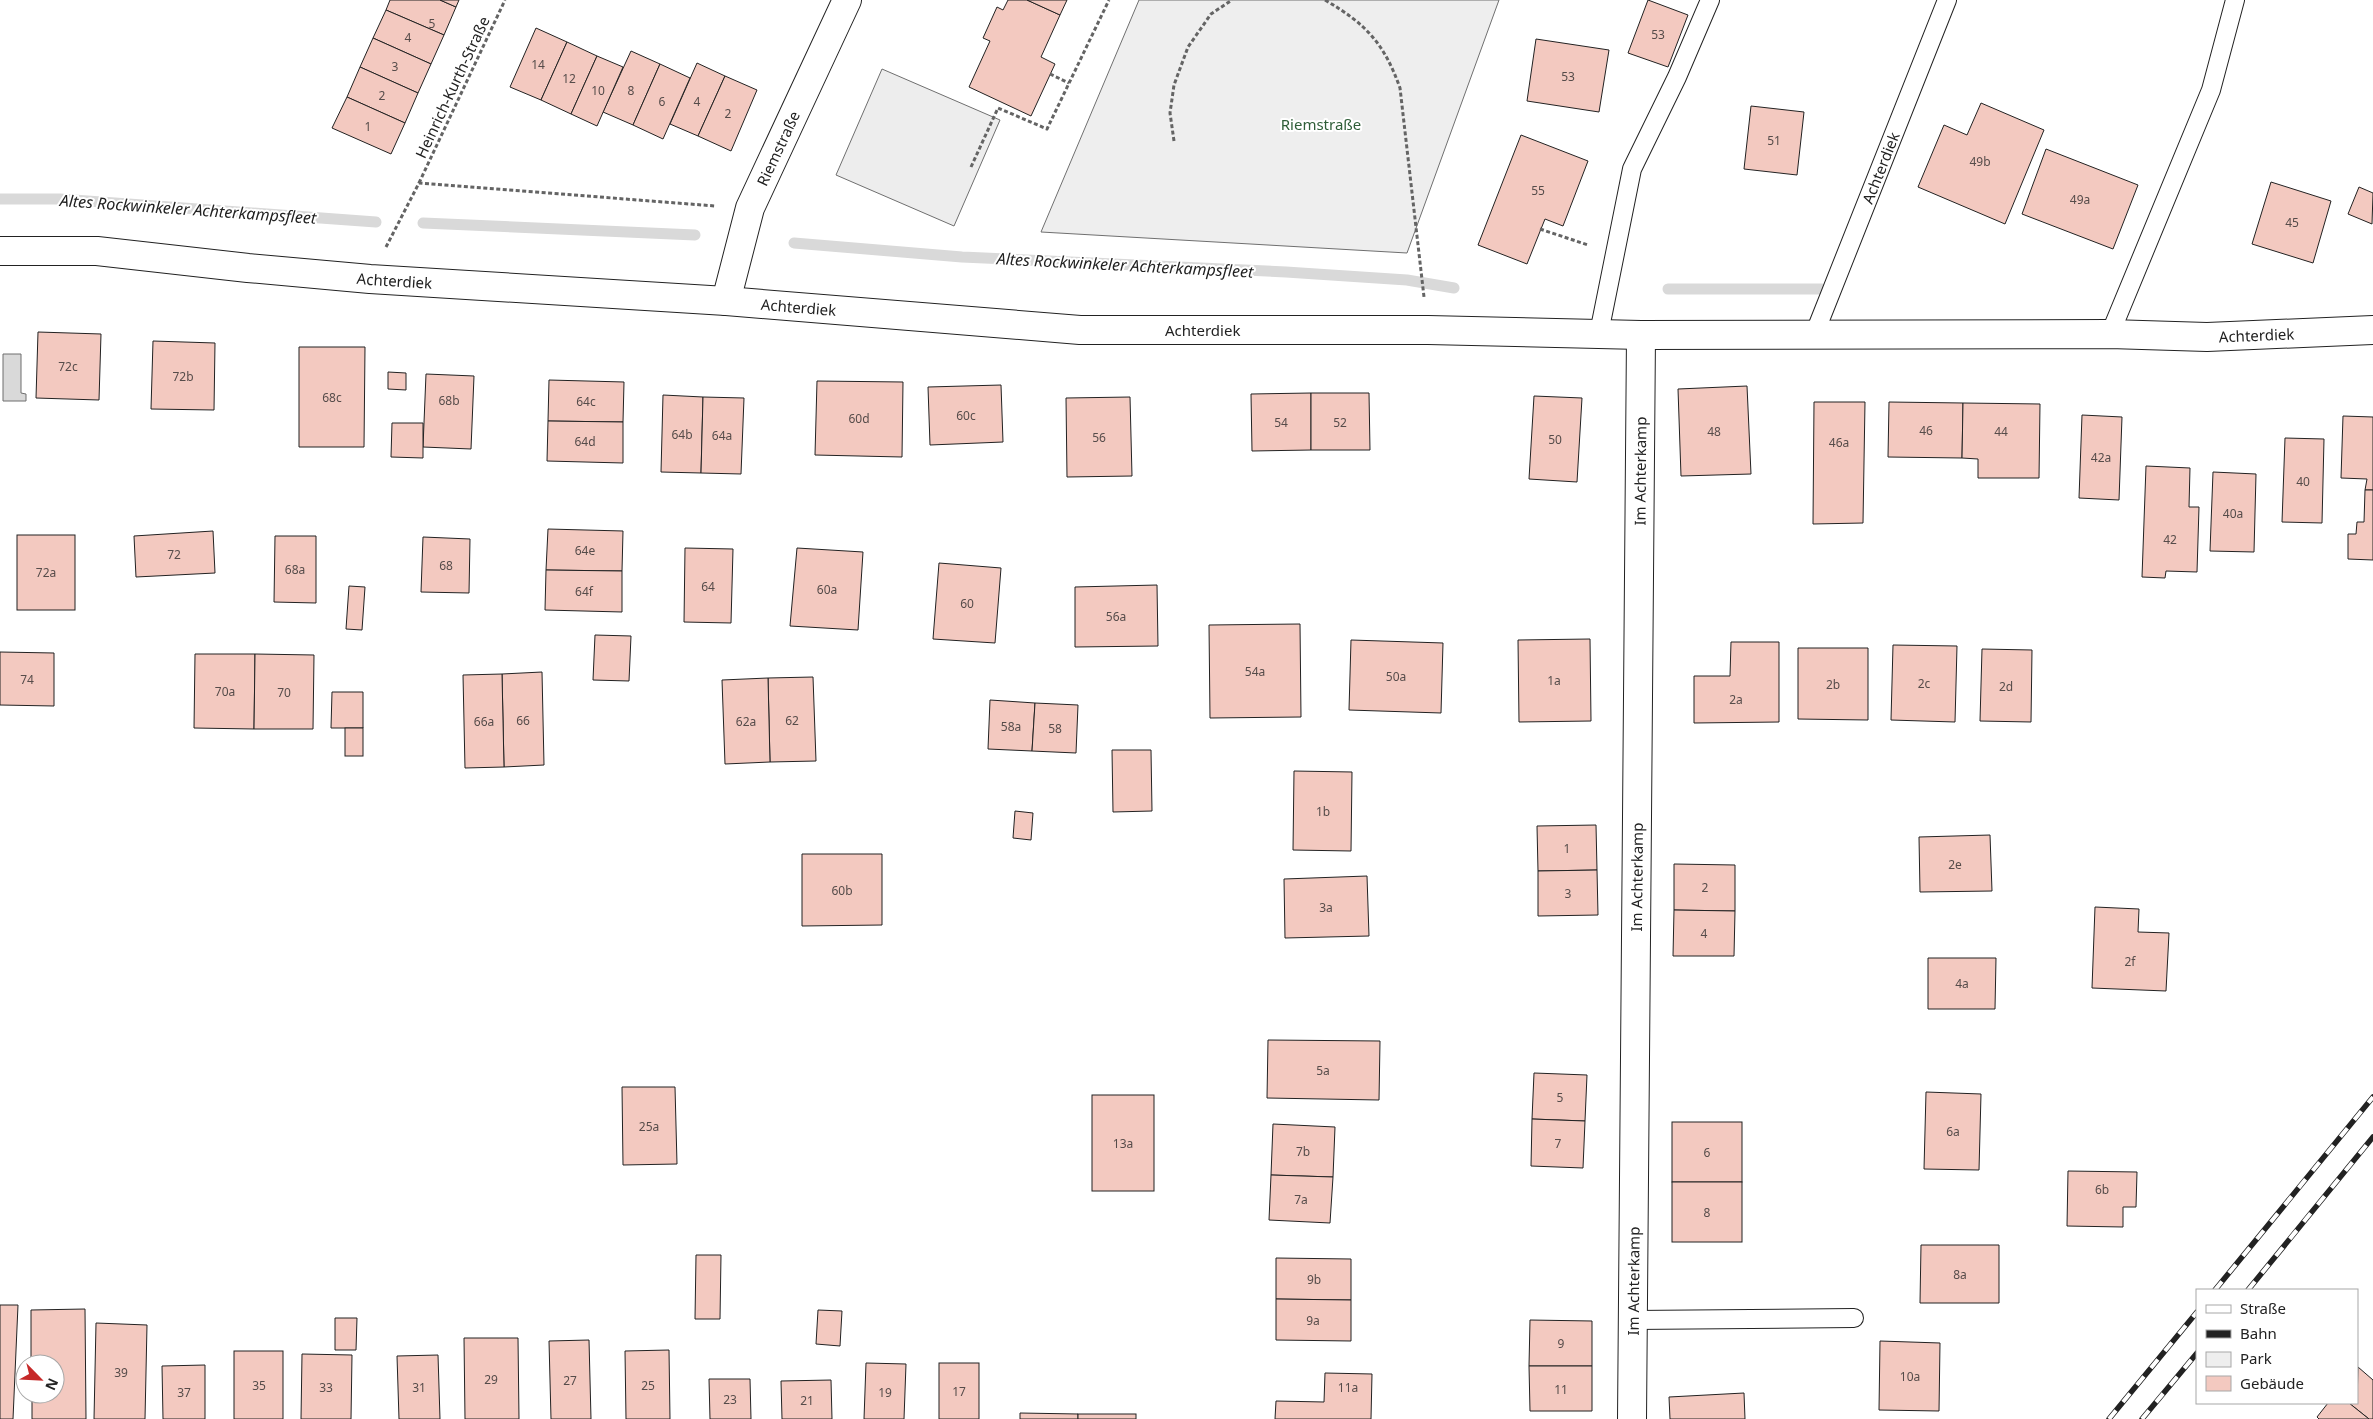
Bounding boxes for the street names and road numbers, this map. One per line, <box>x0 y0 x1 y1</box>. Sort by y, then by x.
street label: Heinrich-Kurth-Straße <box>410 13 494 161</box>
street label: Riemstraße <box>752 107 804 189</box>
street label: Achterdiek <box>1857 129 1904 206</box>
street label: Achterdiek <box>356 268 433 293</box>
street label: Achterdiek <box>760 294 837 320</box>
street label: Achterdiek <box>1165 320 1240 340</box>
street label: Achterdiek <box>2218 323 2295 346</box>
street label: Im Achterkamp <box>1629 416 1650 526</box>
street label: Im Achterkamp <box>1626 822 1647 932</box>
street label: Im Achterkamp <box>1623 1226 1644 1336</box>

